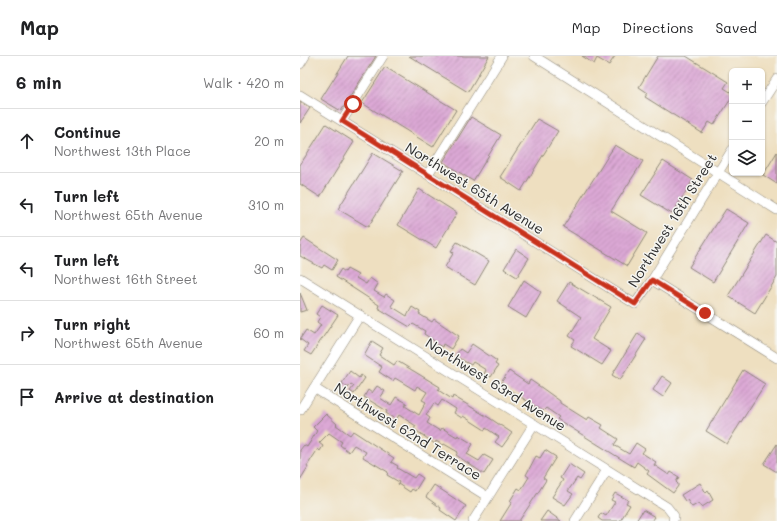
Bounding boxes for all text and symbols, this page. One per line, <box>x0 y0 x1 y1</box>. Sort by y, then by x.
text: Map <box>20 15 59 40</box>
text: Map <box>572 18 600 37</box>
text: Directions <box>622 18 693 37</box>
text: Saved <box>715 18 757 37</box>
map controls <box>729 68 765 176</box>
button: + <box>729 68 765 104</box>
text: 6 min <box>16 71 61 93</box>
text: Walk · 420 m <box>203 74 284 91</box>
route start <box>344 95 362 113</box>
button: − <box>729 104 765 140</box>
text: Continue <box>54 122 121 142</box>
icon: ahead <box>16 130 38 152</box>
text: 20 m <box>254 132 284 149</box>
street label: Northwest 65th Avenue <box>402 137 548 239</box>
button: layers <box>729 140 765 176</box>
text: Northwest 13th Place <box>54 142 191 159</box>
street label: Northwest 16th Street <box>623 149 721 291</box>
text: Turn left <box>54 186 119 206</box>
icon: left <box>16 194 38 216</box>
text: 310 m <box>248 196 284 213</box>
text: Northwest 65th Avenue <box>54 206 203 223</box>
text: Turn left <box>54 250 119 270</box>
icon: left <box>16 258 38 280</box>
text: 30 m <box>254 260 284 277</box>
text: Northwest 16th Street <box>54 270 197 287</box>
route end <box>696 304 714 322</box>
text: Turn right <box>54 314 131 334</box>
icon: right <box>16 322 38 344</box>
text: 60 m <box>254 324 284 341</box>
street label: Northwest 63rd Avenue <box>422 333 570 435</box>
text: Northwest 65th Avenue <box>54 334 203 351</box>
street label: Northwest 62nd Terrace <box>331 378 485 484</box>
icon: arrive <box>16 386 38 408</box>
text: Arrive at destination <box>54 387 214 407</box>

